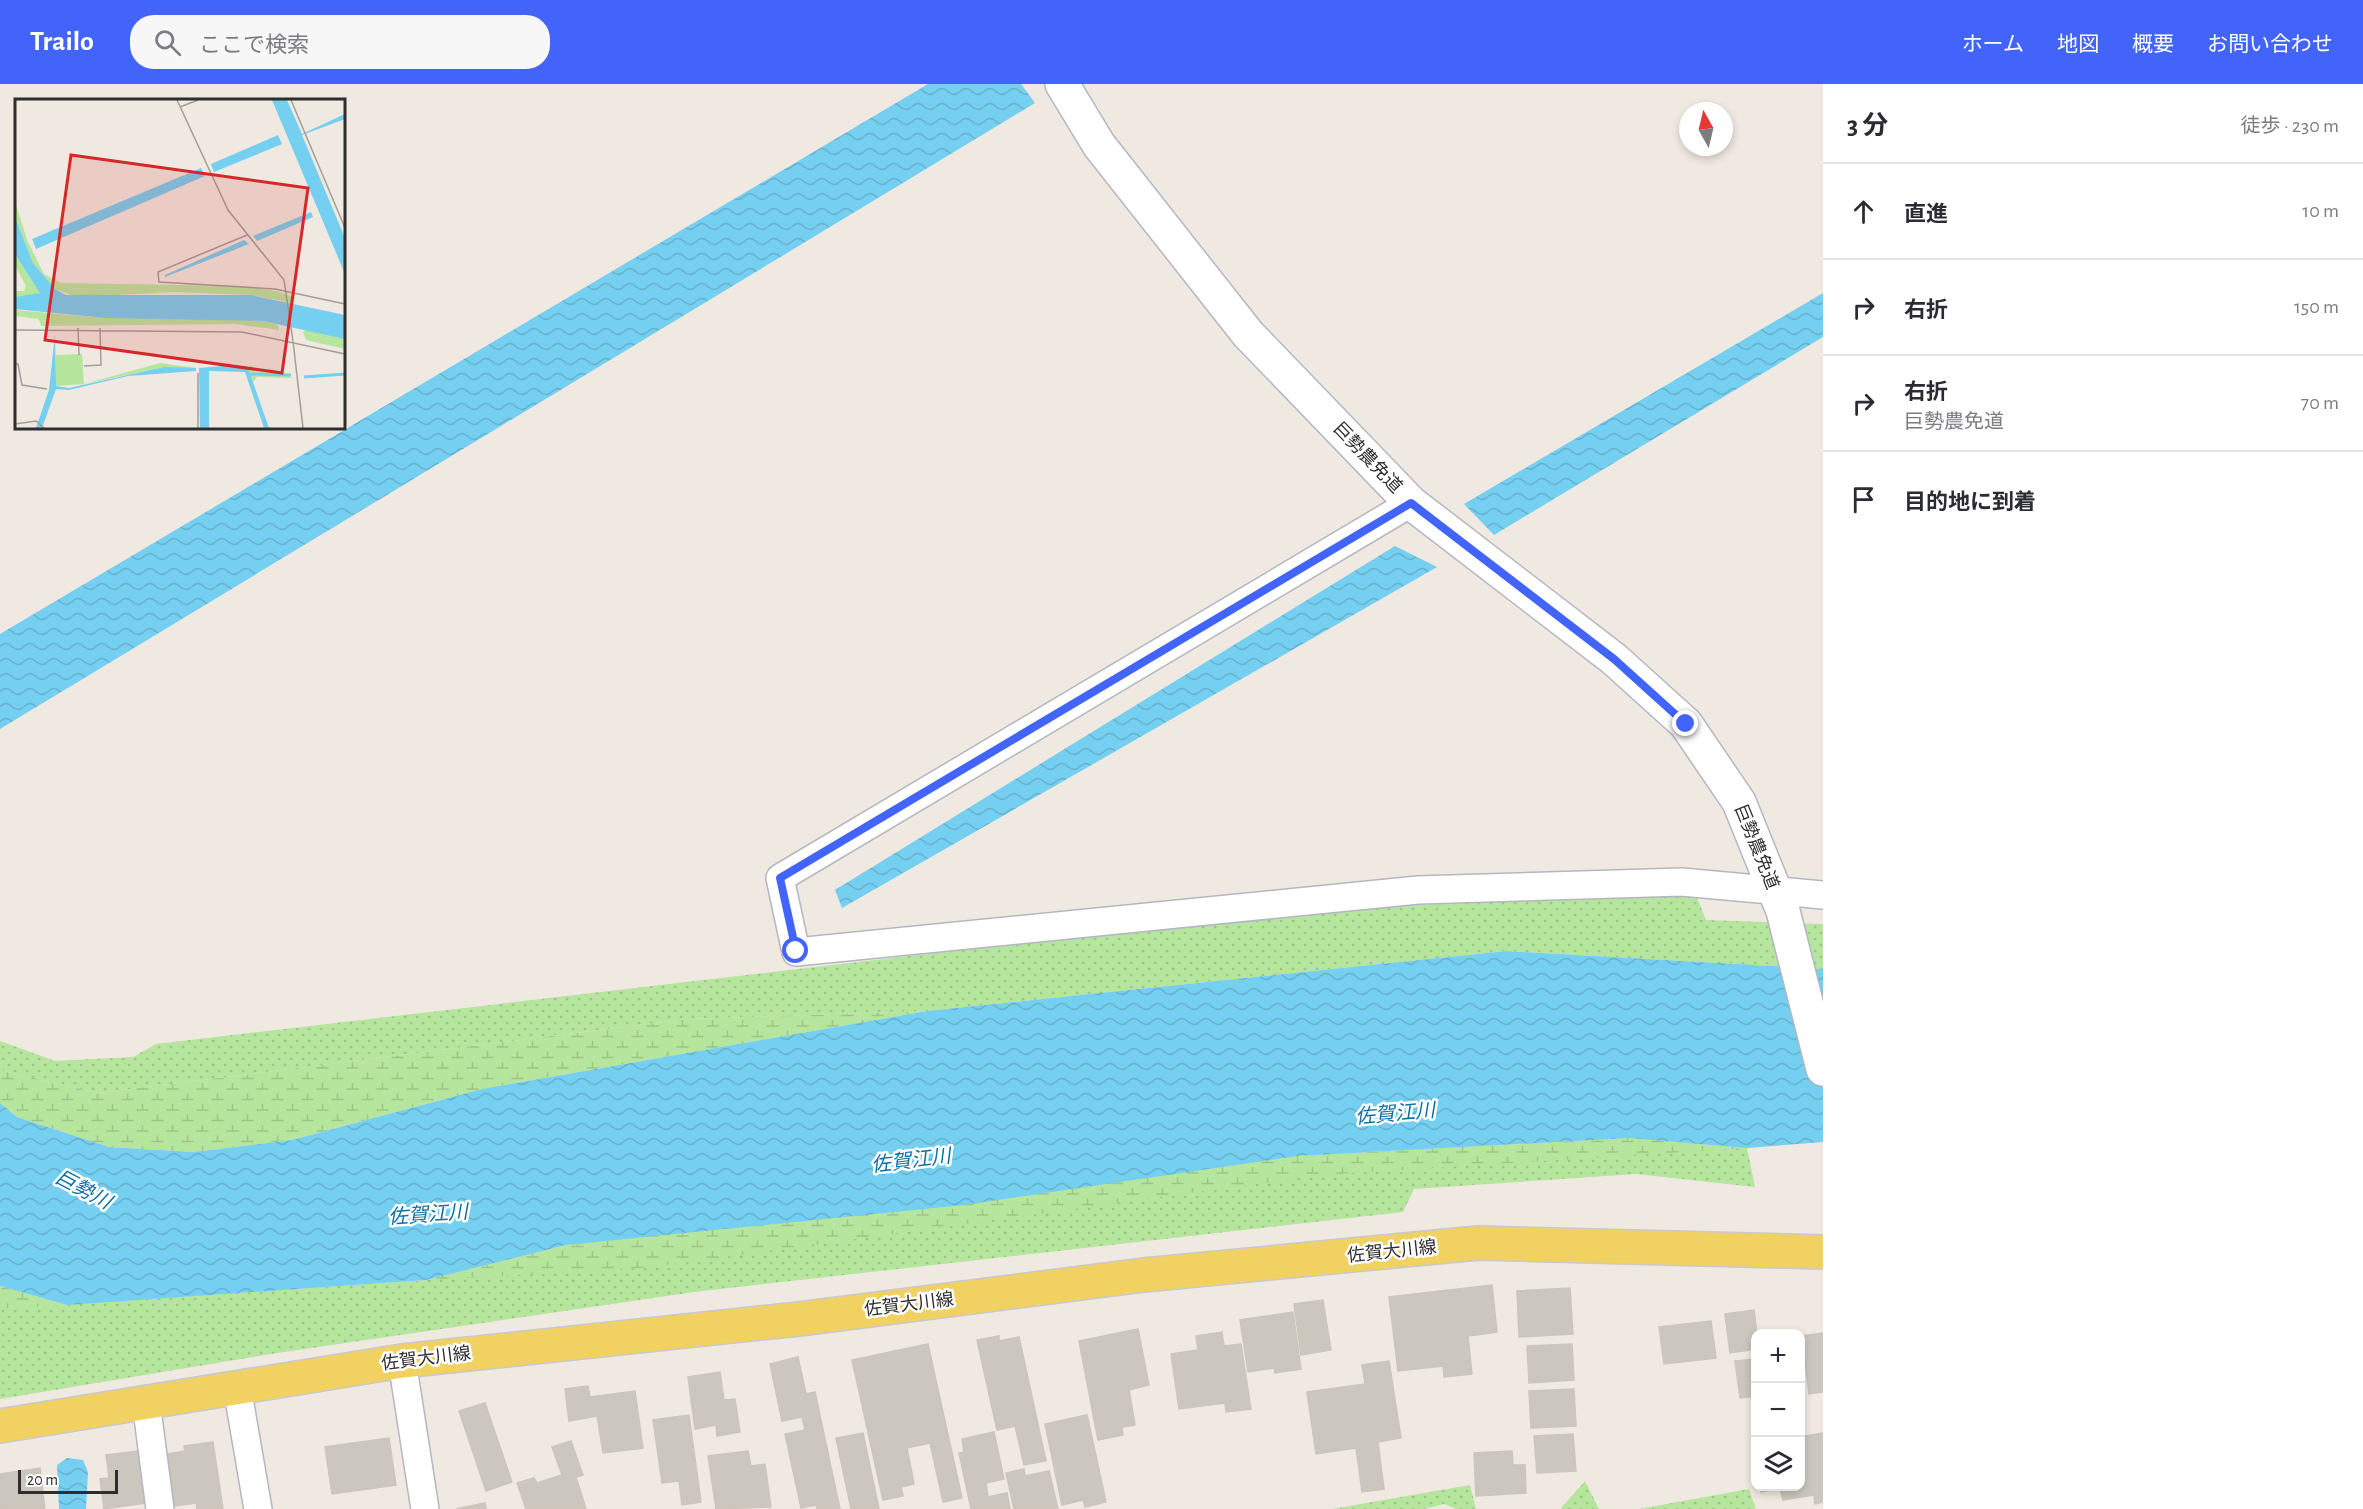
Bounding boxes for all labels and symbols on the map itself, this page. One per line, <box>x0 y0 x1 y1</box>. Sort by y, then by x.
inset map <box>15 99 345 429</box>
north arrow <box>1679 102 1733 156</box>
street label: 巨勢農免道 <box>1329 418 1406 497</box>
route end <box>1672 710 1698 736</box>
street label: 巨勢農免道 <box>1731 801 1783 892</box>
route start <box>782 937 808 963</box>
water label: 佐賀江川 <box>1354 1099 1438 1127</box>
water label: 佐賀江川 <box>870 1145 954 1176</box>
water label: 巨勢川 <box>52 1166 116 1214</box>
water label: 佐賀江川 <box>387 1201 471 1228</box>
street label: 佐賀大川線 <box>1346 1236 1438 1266</box>
street label: 佐賀大川線 <box>863 1289 955 1319</box>
street label: 佐賀大川線 <box>380 1343 472 1373</box>
scale bar <box>18 1467 118 1494</box>

